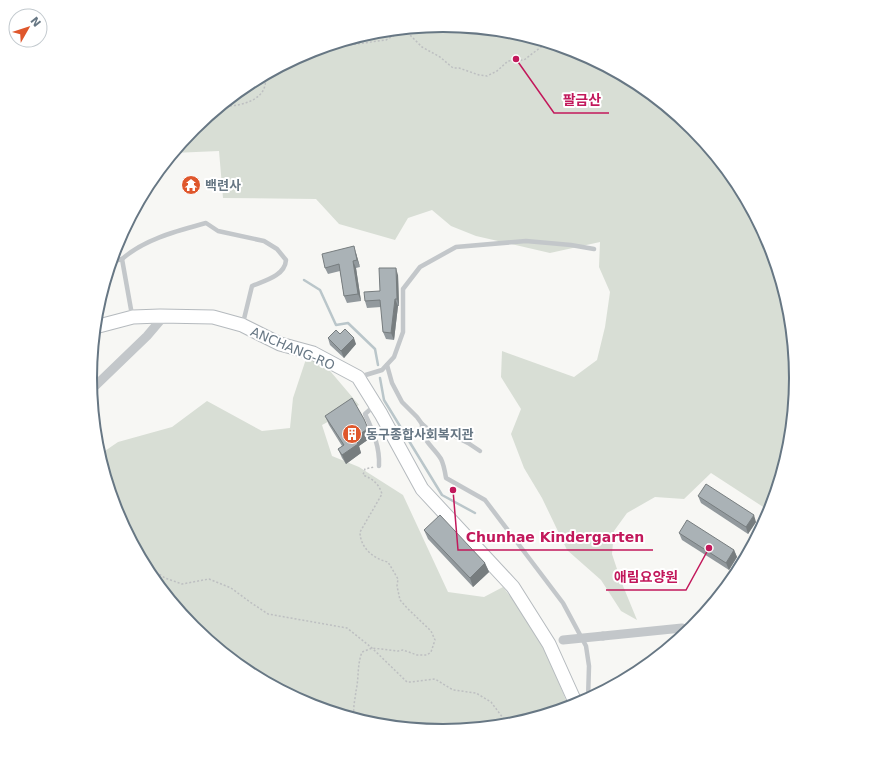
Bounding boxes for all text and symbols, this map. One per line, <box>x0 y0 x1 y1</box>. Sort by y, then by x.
north arrow <box>8 8 48 48</box>
text: N <box>27 14 43 30</box>
callout: 팔금산 <box>554 87 609 113</box>
text: 팔금산 <box>563 92 601 108</box>
temple icon: 백련사 <box>180 174 202 196</box>
place label: 백련사 <box>205 178 241 193</box>
street label: ANCHANG-RO <box>248 324 337 373</box>
building icon: 동구종합사회복지관 <box>341 423 363 445</box>
place label: 동구종합사회복지관 <box>366 427 474 442</box>
callout: Chunhae Kindergarten <box>458 524 653 550</box>
text: Chunhae Kindergarten <box>466 529 644 545</box>
callout: 애림요양원 <box>606 564 686 590</box>
text: 애림요양원 <box>614 569 678 585</box>

